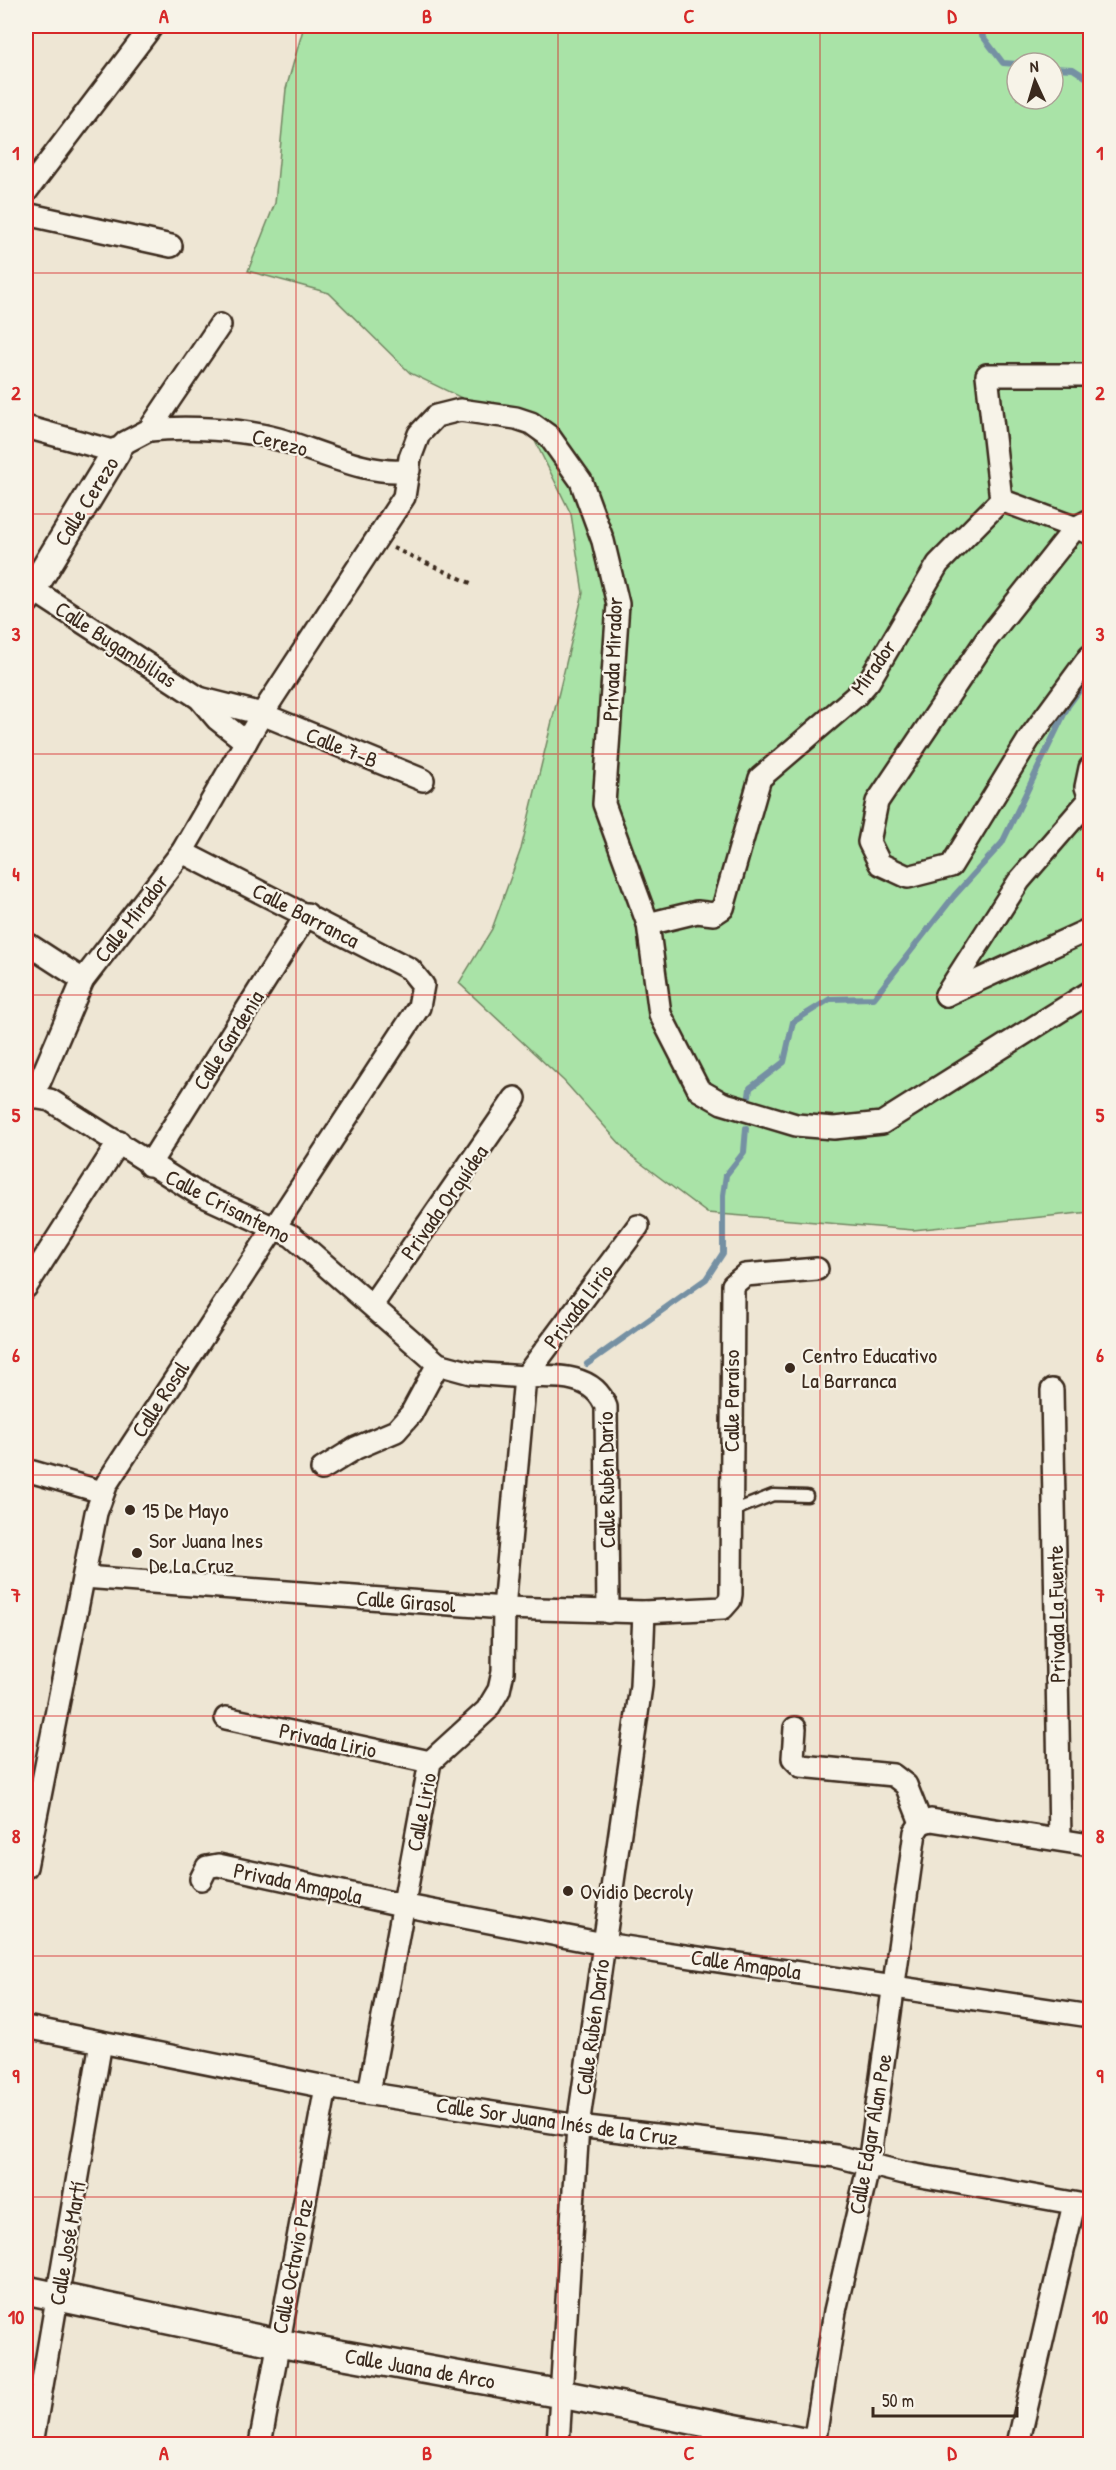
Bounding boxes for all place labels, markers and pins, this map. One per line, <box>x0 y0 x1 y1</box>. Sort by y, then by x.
place label: Centro Educativo La Barranca <box>802 1340 937 1395</box>
marker: Centro Educativo La Barranca <box>783 1361 797 1375</box>
place label: 15 De Mayo <box>142 1495 229 1525</box>
marker: 15 De Mayo <box>123 1503 137 1517</box>
place label: Sor Juana Ines De La Cruz <box>149 1525 263 1580</box>
marker: Sor Juana Ines De La Cruz <box>130 1546 144 1560</box>
place label: Ovidio Decroly <box>580 1876 694 1906</box>
marker: Ovidio Decroly <box>561 1884 575 1898</box>

